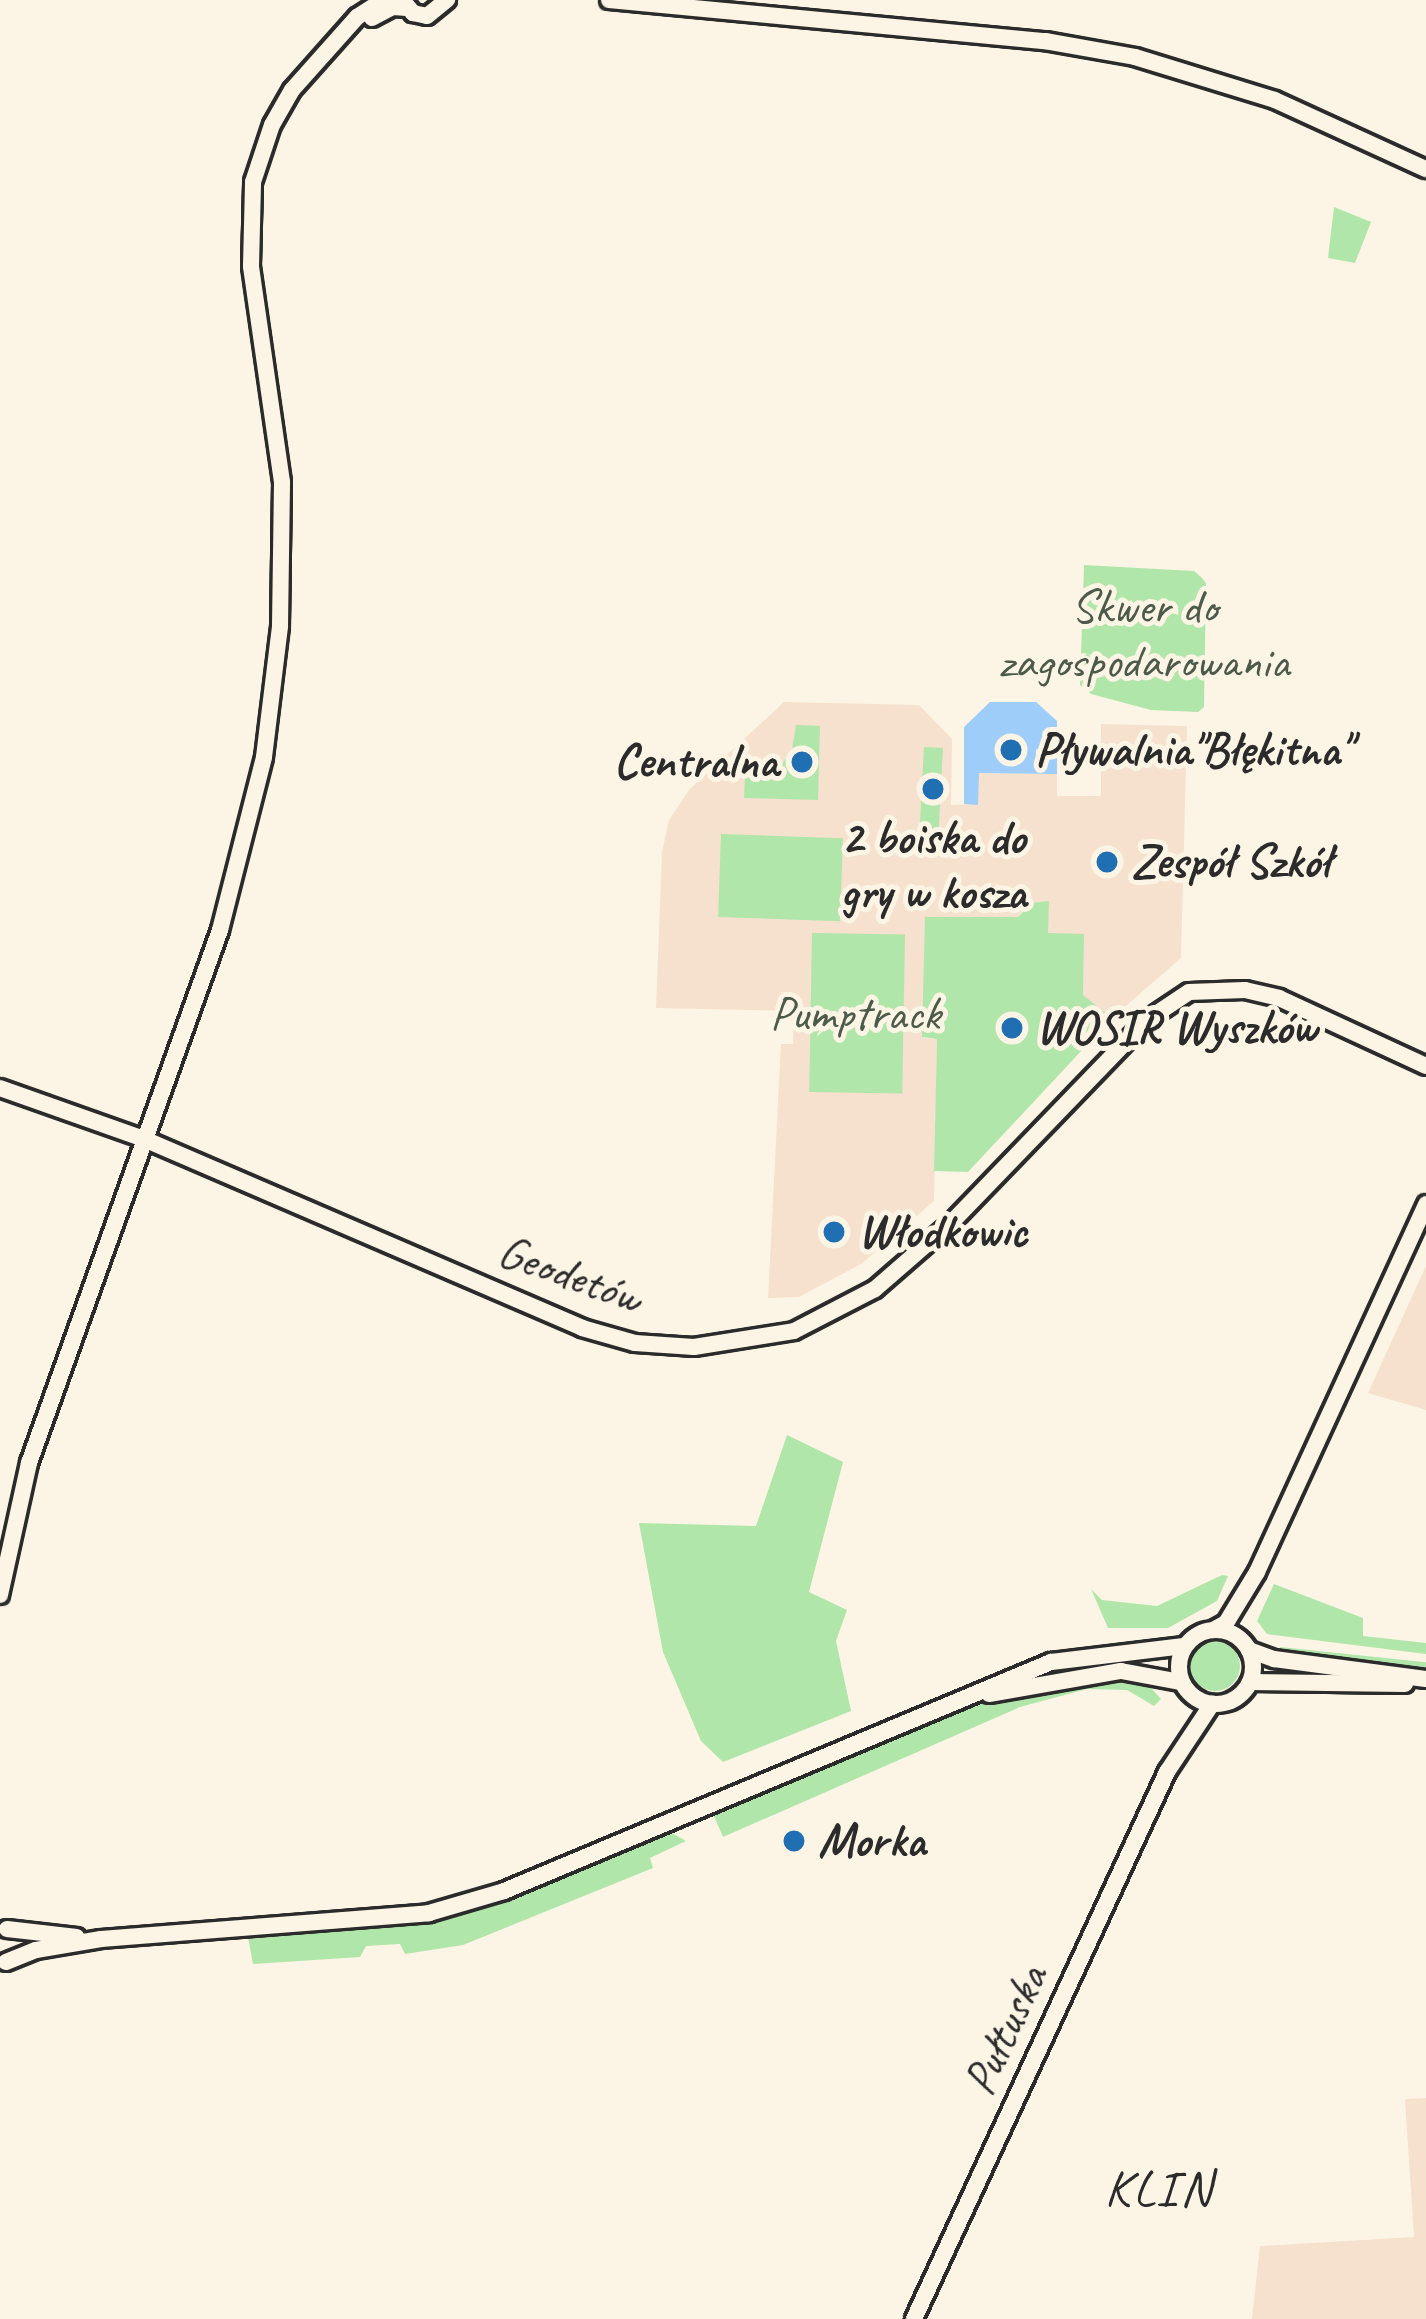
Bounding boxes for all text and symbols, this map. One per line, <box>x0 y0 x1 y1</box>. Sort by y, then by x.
park label: Skwer do zagospodarowania <box>999 577 1289 690</box>
place label: Pływalnia"Błękitna" <box>1035 721 1351 779</box>
place label: Centralna <box>614 733 778 791</box>
marker: Pływalnia"Błękitna" <box>998 737 1024 763</box>
marker: Centralna <box>789 749 815 775</box>
marker: 2 boiska do gry w kosza <box>920 776 946 802</box>
place label: 2 boiska do gry w kosza <box>840 808 1026 921</box>
place label: Zespół Szkół <box>1131 833 1330 891</box>
marker: Zespół Szkół <box>1094 849 1120 875</box>
park label: Pumptrack <box>770 985 940 1043</box>
place label: WOSIR Wyszków <box>1036 999 1316 1057</box>
marker: WOSIR Wyszków <box>999 1015 1025 1041</box>
place label: Włodkowic <box>858 1203 1027 1261</box>
marker: Włodkowic <box>821 1219 847 1245</box>
street label: Geodetów <box>491 1222 649 1326</box>
place label: Morka <box>818 1812 925 1870</box>
marker: Morka <box>781 1828 807 1854</box>
street label: Pułtuska <box>950 1956 1060 2104</box>
district label: KLIN <box>1105 2157 1213 2219</box>

